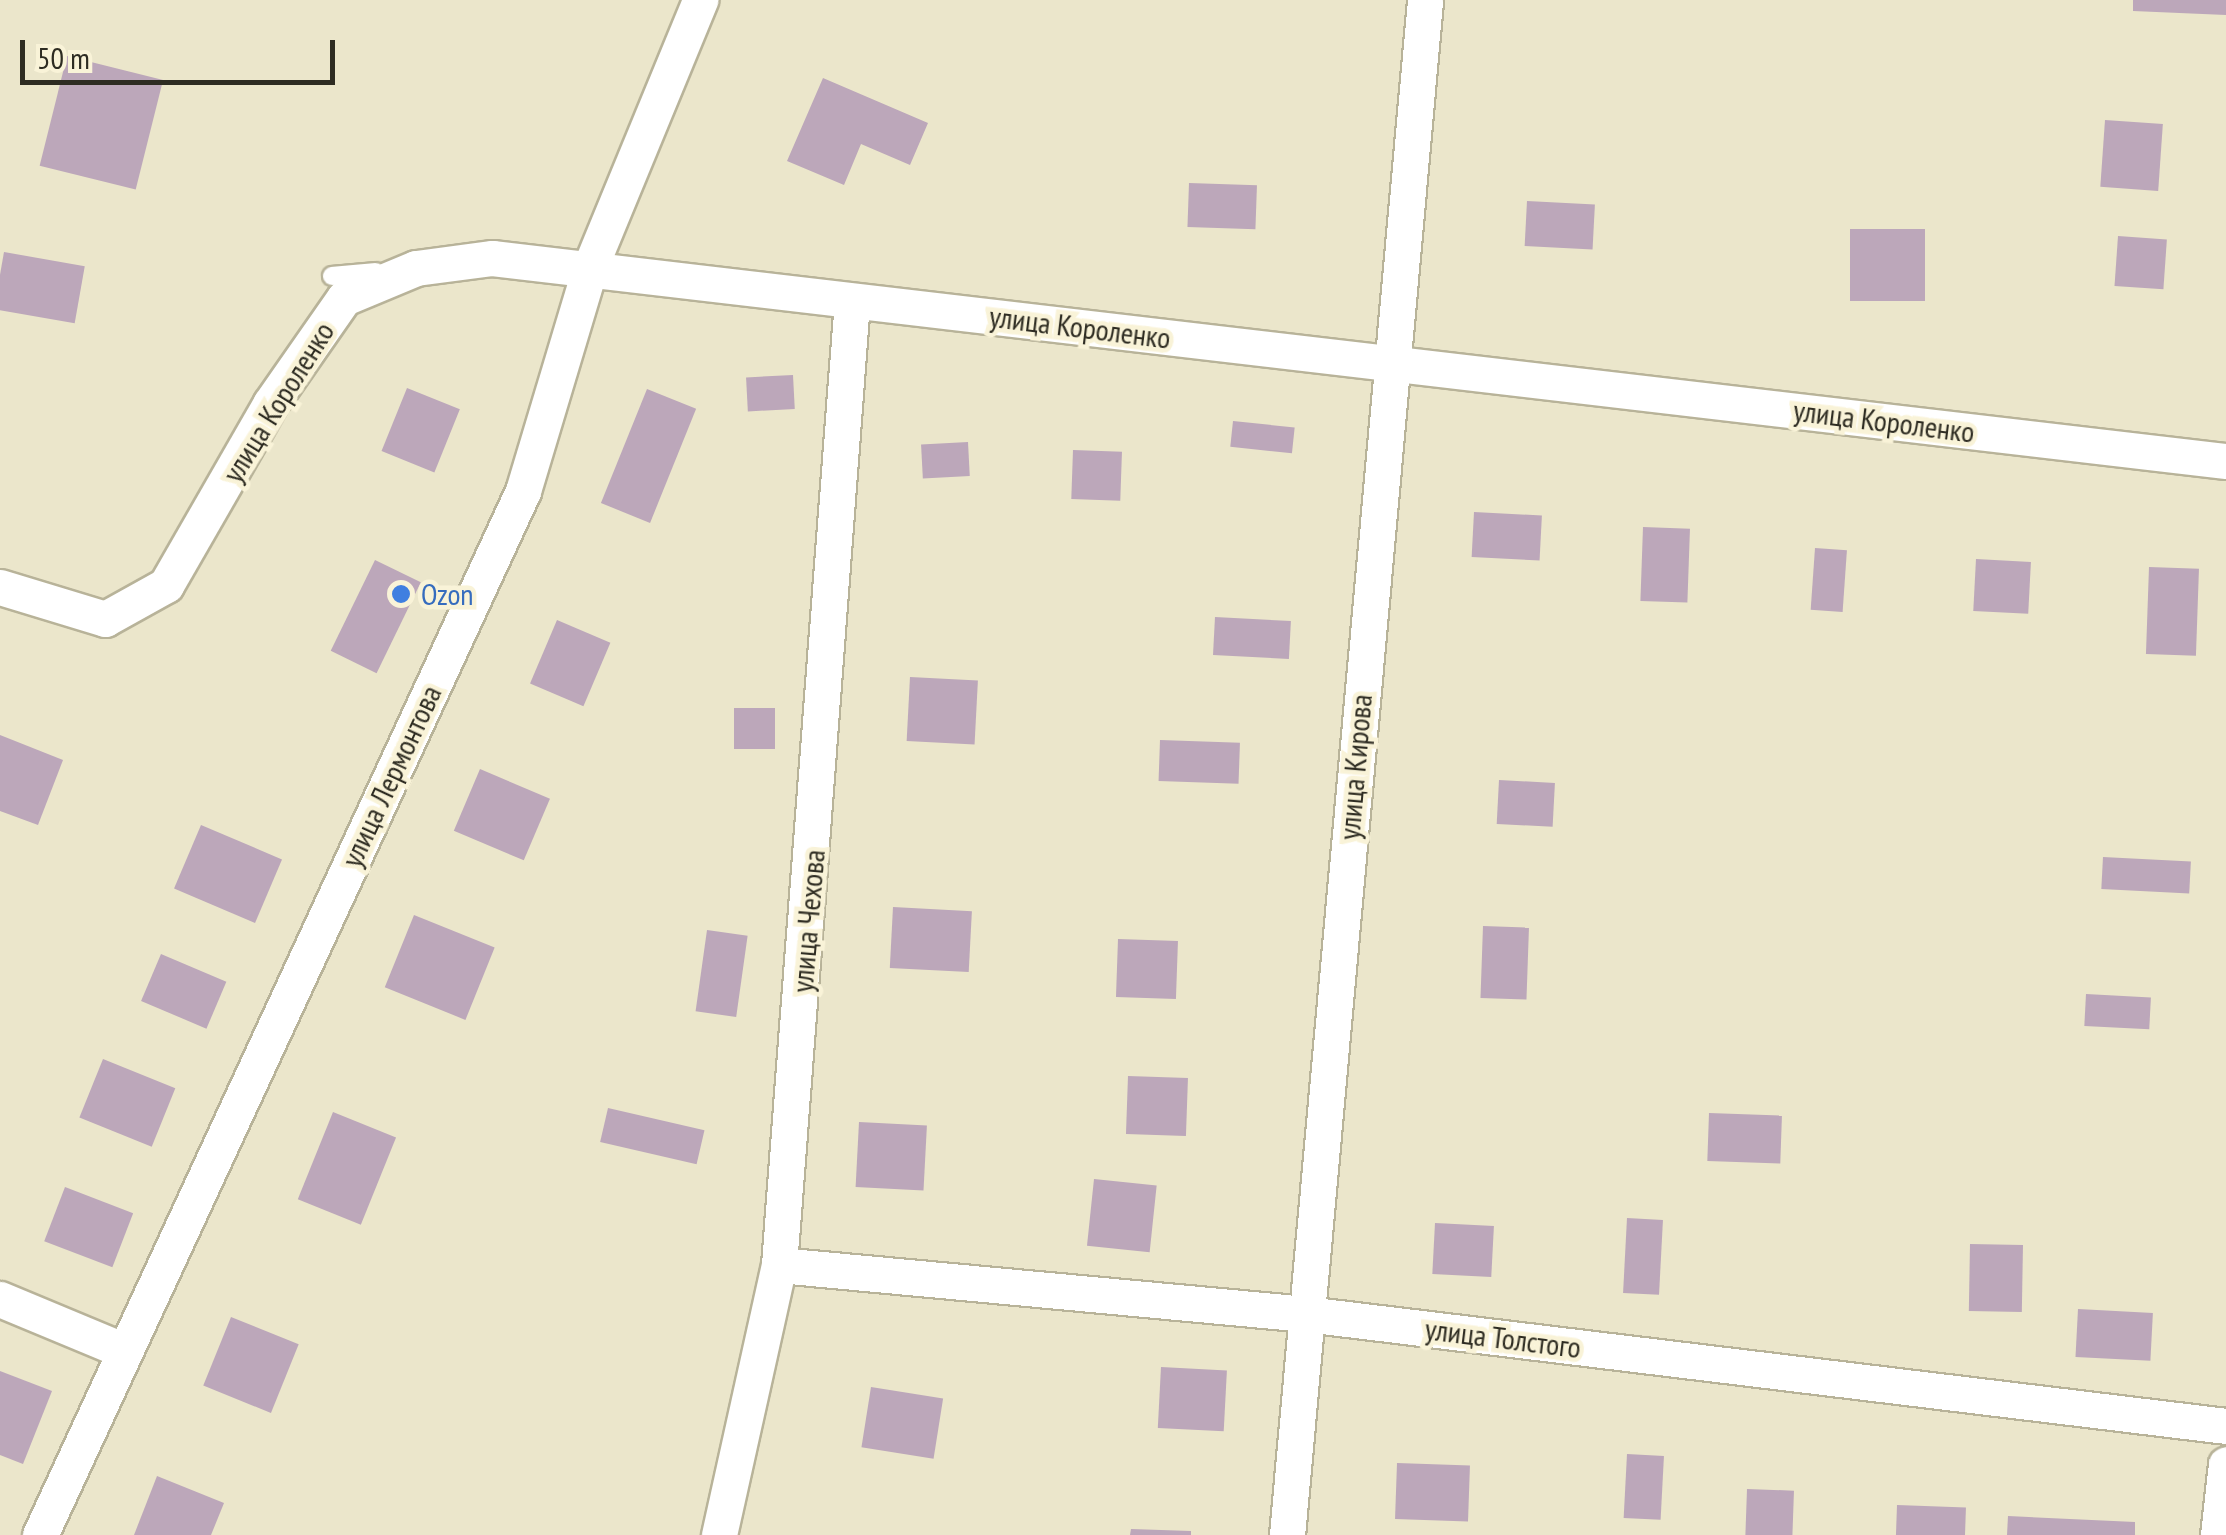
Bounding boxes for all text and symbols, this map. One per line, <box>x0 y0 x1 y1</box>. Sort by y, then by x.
scale bar <box>25 20 340 82</box>
text: 50 m <box>37 38 90 77</box>
street label: улица Короленко <box>987 298 1173 356</box>
street label: улица Короленко <box>214 315 342 489</box>
street label: улица Короленко <box>1791 392 1977 450</box>
place label: Ozon <box>421 576 474 612</box>
marker: Ozon <box>390 583 412 605</box>
street label: улица Лермонтова <box>333 679 449 873</box>
street label: улица Кирова <box>1331 693 1379 841</box>
street label: улица Чехова <box>784 848 832 994</box>
street label: улица Толстого <box>1423 1311 1583 1365</box>

